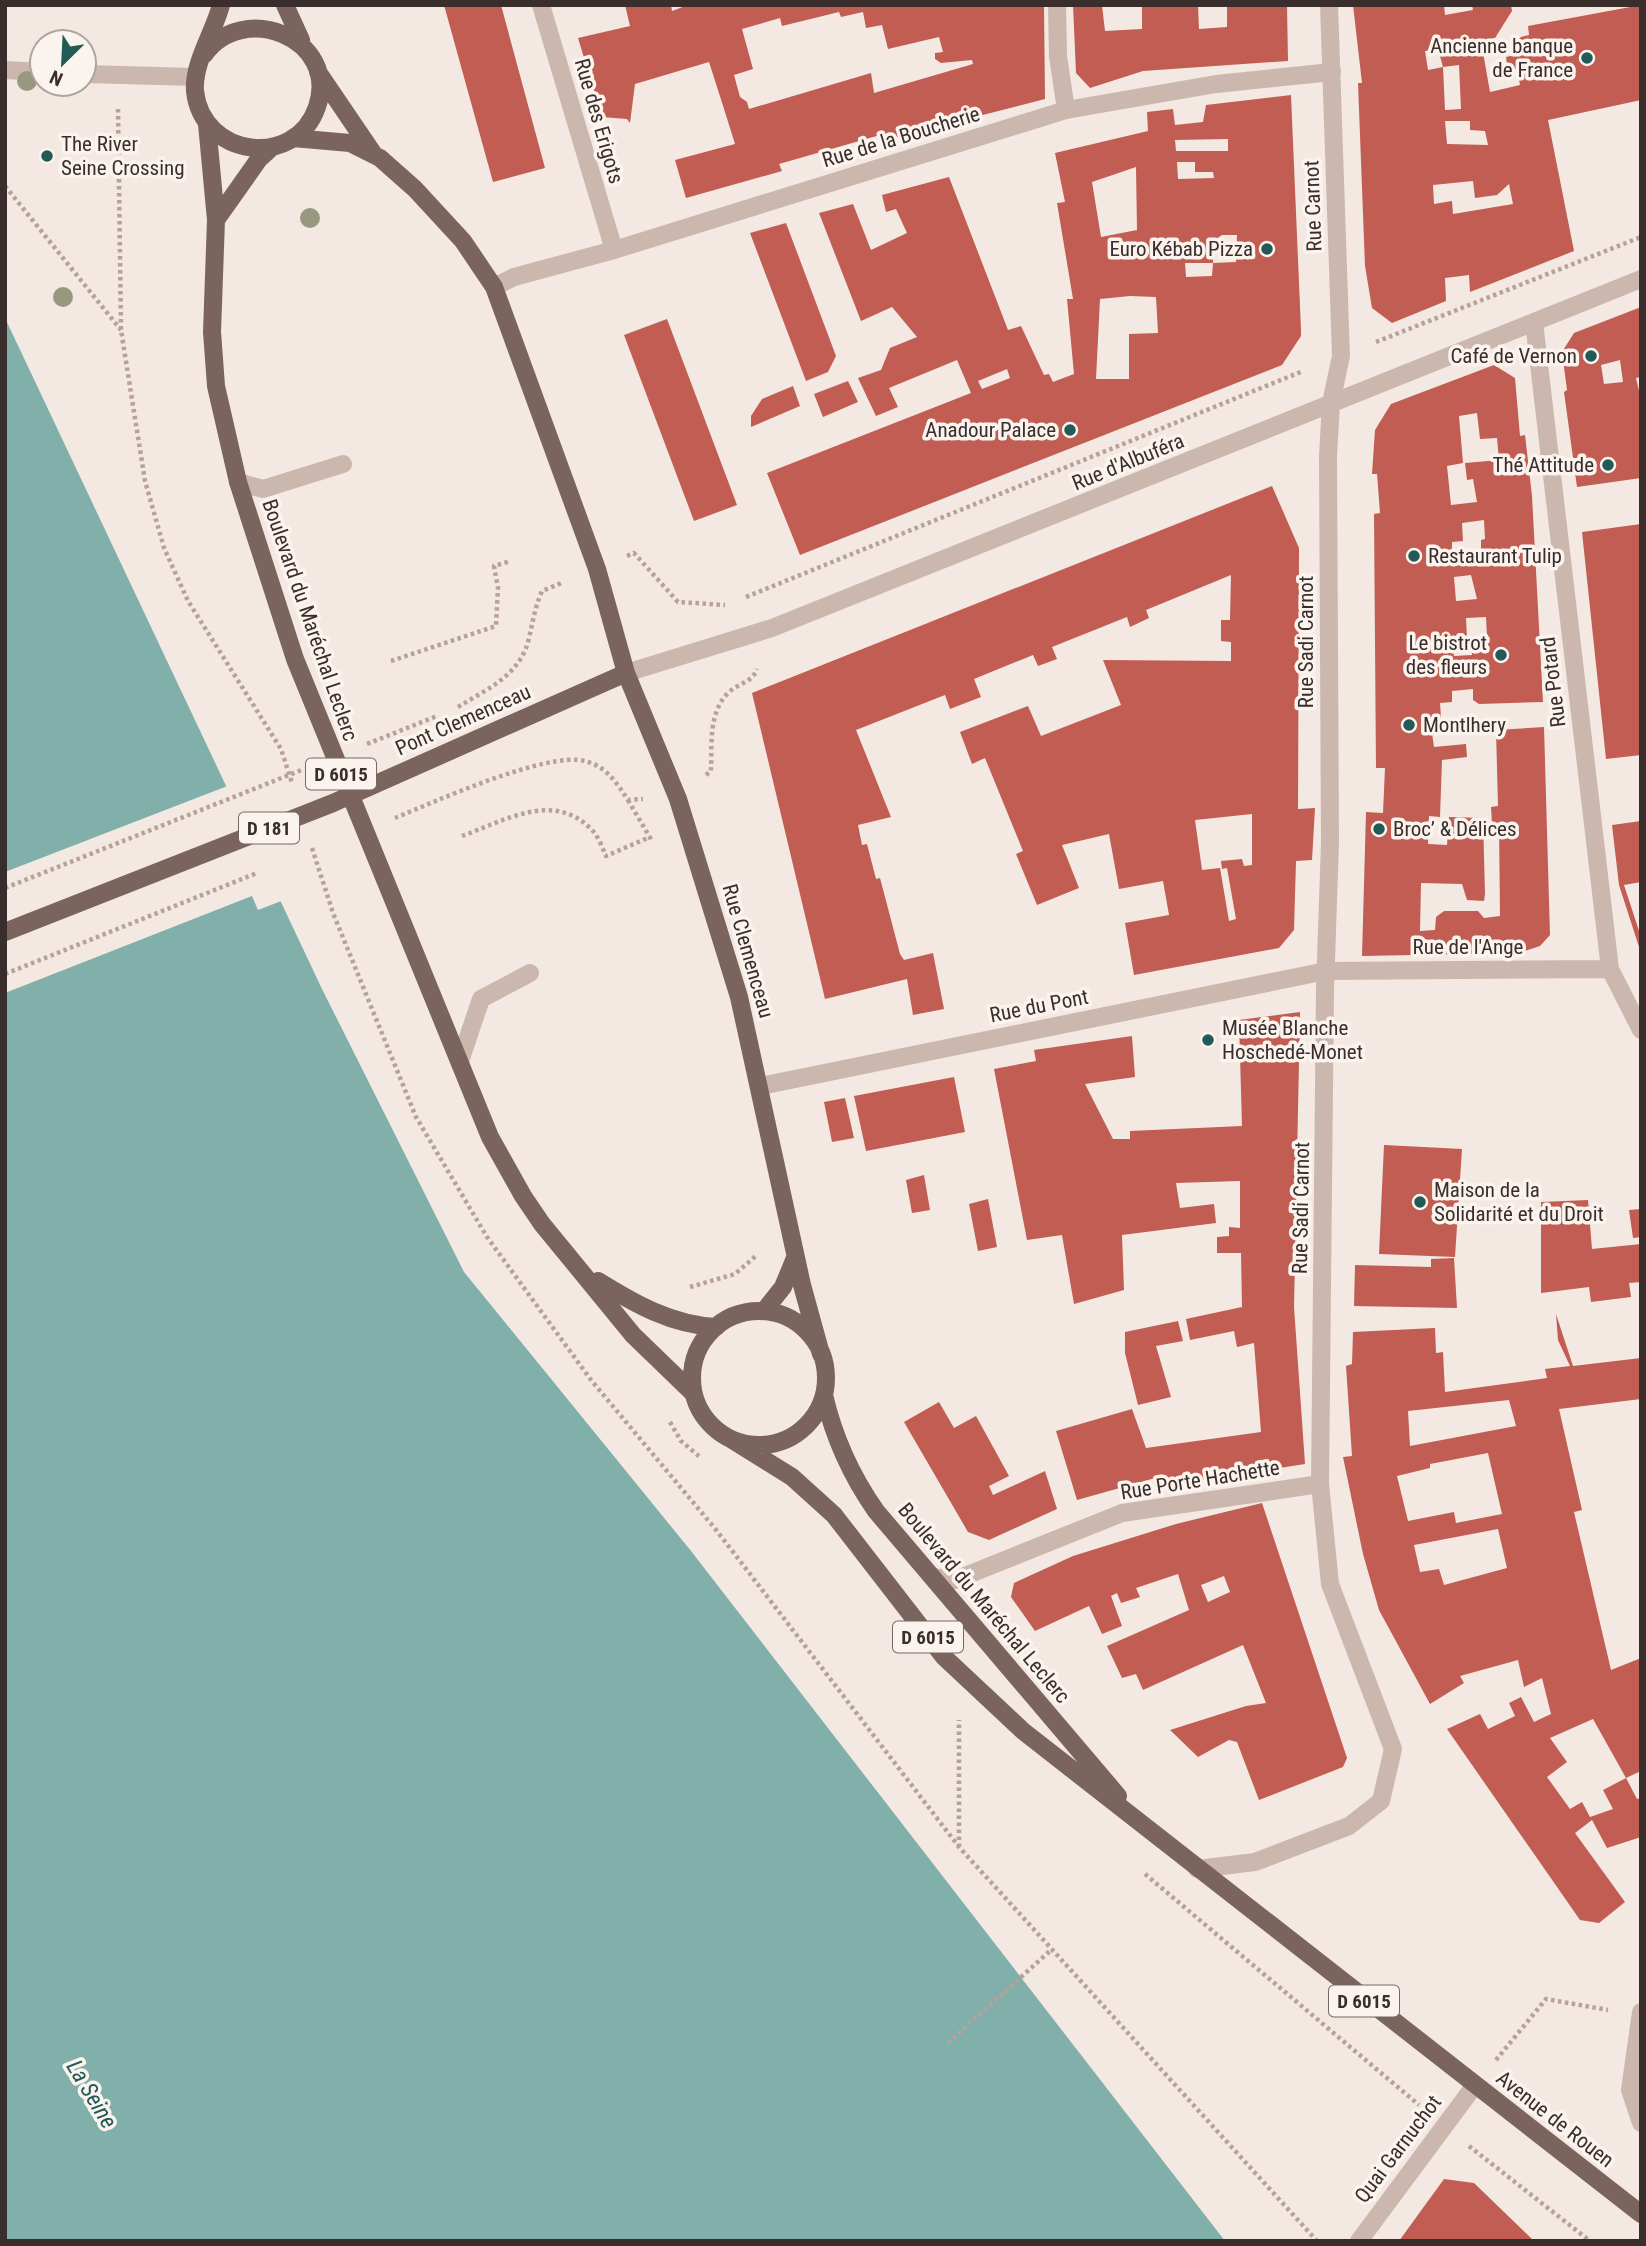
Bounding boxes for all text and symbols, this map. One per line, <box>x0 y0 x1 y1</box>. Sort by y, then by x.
north arrow <box>28 28 98 98</box>
place label: Ancienne banque de France <box>1430 34 1573 82</box>
marker: Ancienne banque de France <box>1579 50 1595 66</box>
street label: Rue des Erigots <box>570 56 628 186</box>
text: N <box>46 65 66 91</box>
street label: Rue de la Boucherie <box>819 102 983 172</box>
place label: The River Seine Crossing <box>61 132 185 180</box>
marker: The River Seine Crossing <box>39 148 55 164</box>
street label: Rue Carnot <box>1299 160 1327 252</box>
place label: Euro Kébab Pizza <box>1109 237 1253 261</box>
marker: Euro Kébab Pizza <box>1259 241 1275 257</box>
place label: Café de Vernon <box>1450 344 1577 368</box>
marker: Café de Vernon <box>1583 348 1599 364</box>
place label: Anadour Palace <box>925 418 1056 442</box>
marker: Anadour Palace <box>1062 422 1078 438</box>
street label: Rue d'Albuféra <box>1069 429 1187 495</box>
place label: Thé Attitude <box>1492 453 1594 477</box>
marker: Thé Attitude <box>1600 457 1616 473</box>
street label: Boulevard du Maréchal Leclerc <box>257 496 363 744</box>
place label: Restaurant Tulip <box>1428 544 1562 568</box>
marker: Restaurant Tulip <box>1406 548 1422 564</box>
street label: Rue Sadi Carnot <box>1294 576 1318 708</box>
place label: Le bistrot des fleurs <box>1406 631 1487 679</box>
street label: Rue Potard <box>1536 635 1570 729</box>
marker: Le bistrot des fleurs <box>1493 647 1509 663</box>
street label: Pont Clemenceau <box>392 679 534 761</box>
place label: Montlhery <box>1423 713 1506 737</box>
marker: Montlhery <box>1401 717 1417 733</box>
road number: D 6015 <box>306 758 376 790</box>
road number: D 181 <box>239 813 299 844</box>
place label: Broc’ & Délices <box>1393 817 1517 841</box>
marker: Broc’ & Délices <box>1371 821 1387 837</box>
street label: Rue Clemenceau <box>717 881 779 1021</box>
street label: Rue de l'Ange <box>1413 935 1524 959</box>
street label: Rue du Pont <box>988 985 1090 1027</box>
place label: Musée Blanche Hoschedé-Monet <box>1222 1016 1363 1064</box>
marker: Musée Blanche Hoschedé-Monet <box>1200 1032 1216 1048</box>
street label: Rue Sadi Carnot <box>1288 1142 1314 1274</box>
place label: Maison de la Solidarité et du Droit <box>1434 1178 1604 1226</box>
marker: Maison de la Solidarité et du Droit <box>1412 1194 1428 1210</box>
street label: Rue Porte Hachette <box>1119 1456 1281 1504</box>
street label: Boulevard du Maréchal Leclerc <box>893 1498 1075 1708</box>
road number: D 6015 <box>893 1622 963 1652</box>
road number: D 6015 <box>1329 1985 1399 2016</box>
water label: La Seine <box>61 2055 122 2133</box>
street label: Avenue de Rouen <box>1492 2066 1618 2172</box>
street label: Quai Garnuchot <box>1350 2091 1446 2207</box>

